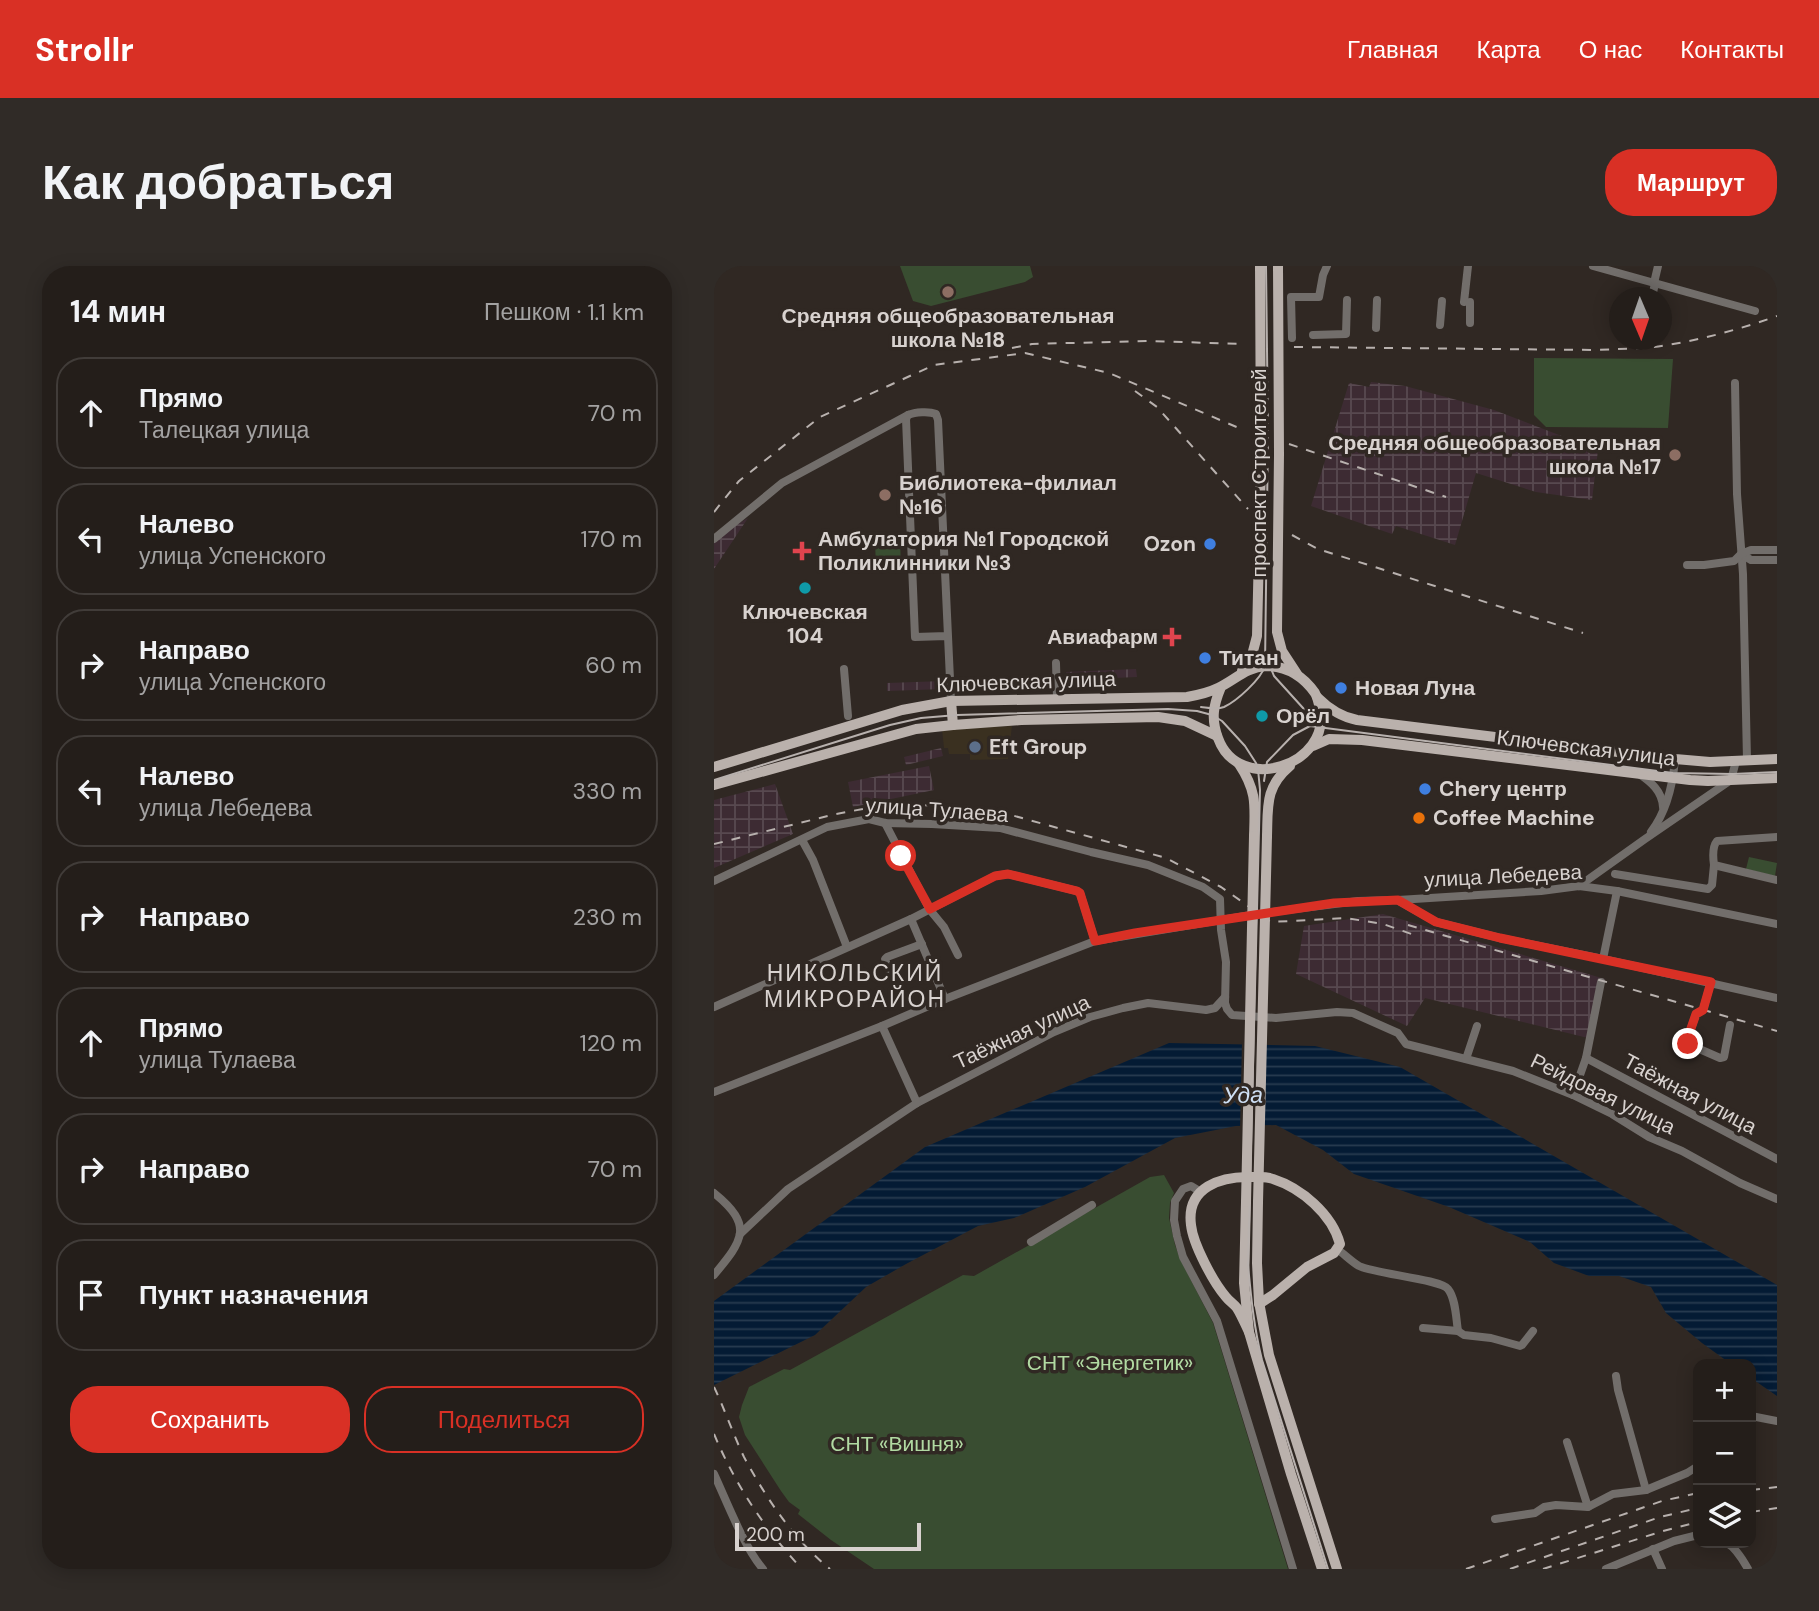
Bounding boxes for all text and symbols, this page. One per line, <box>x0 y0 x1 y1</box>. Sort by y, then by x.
text: Strollr <box>35 28 134 71</box>
text: Главная <box>1347 34 1438 65</box>
text: Карта <box>1476 34 1541 65</box>
text: О нас <box>1579 34 1642 65</box>
text: Контакты <box>1680 34 1784 65</box>
button: Маршрут <box>1605 149 1777 216</box>
text: Как добраться <box>42 150 394 214</box>
marker: Средняя общеобразовательная школа №18 <box>940 284 956 300</box>
north arrow <box>1609 287 1672 350</box>
text: 14 мин <box>70 292 166 331</box>
text: Пешком · 1.1 km <box>484 297 644 327</box>
place label: Средняя общеобразовательная школа №18 <box>782 302 1114 354</box>
street label: проспект Строителей <box>1245 369 1273 577</box>
text: Прямо <box>139 381 223 415</box>
icon: ahead <box>72 394 110 432</box>
text: 70 m <box>588 398 642 428</box>
text: Талецкая улица <box>139 415 309 445</box>
place label: Средняя общеобразовательная школа №17 <box>1328 429 1661 481</box>
marker: Средняя общеобразовательная школа №17 <box>1667 447 1683 463</box>
place label: Библиотека-филиал №16 <box>899 469 1117 521</box>
marker: Библиотека-филиал №16 <box>877 487 893 503</box>
text: Налево <box>139 507 234 541</box>
icon: left <box>72 520 110 558</box>
text: 170 m <box>581 524 642 554</box>
place label: Амбулатория №1 Городской Поликлинники №3 <box>818 525 1109 577</box>
place label: Ozon <box>1143 530 1196 558</box>
marker: Ozon <box>1202 536 1218 552</box>
text: улица Успенского <box>139 541 326 571</box>
marker: Амбулатория №1 Городской Поликлинники №3 <box>792 541 812 561</box>
marker: Ключевская 104 <box>797 580 813 596</box>
place label: Ключевская 104 <box>742 598 868 650</box>
place label: Авиафарм <box>1047 623 1158 651</box>
marker: Авиафарм <box>1164 629 1180 645</box>
text: Направо <box>139 633 250 667</box>
place label: Титан <box>1219 644 1279 672</box>
icon: right <box>72 646 110 684</box>
text: 60 m <box>585 650 642 680</box>
marker: Титан <box>1197 650 1213 666</box>
street label: Ключевская улица <box>936 665 1117 699</box>
text: улица Успенского <box>139 667 326 697</box>
place label: Новая Луна <box>1355 674 1476 702</box>
marker: Новая Луна <box>1333 680 1349 696</box>
place label: Орёл <box>1276 702 1330 730</box>
marker: Орёл <box>1254 708 1270 724</box>
street label: Ключевская улица <box>1495 723 1677 773</box>
place label: Eft Group <box>989 733 1087 761</box>
marker: Eft Group <box>967 739 983 755</box>
text: Налево <box>139 759 234 793</box>
icon: left <box>72 772 110 810</box>
place label: Chery центр <box>1439 775 1567 803</box>
text: 330 m <box>572 776 642 806</box>
marker: Chery центр <box>1417 781 1433 797</box>
street label: улица Тулаева <box>865 791 1010 829</box>
text: улица Лебедева <box>139 793 312 823</box>
place label: Coffee Machine <box>1433 804 1595 832</box>
marker: Coffee Machine <box>1411 810 1427 826</box>
route start <box>885 840 916 871</box>
street label: улица Лебедева <box>1423 858 1583 894</box>
icon: right <box>72 898 110 936</box>
text: Направо <box>139 900 250 934</box>
text: 230 m <box>573 902 642 932</box>
district label: НИКОЛЬСКИЙ МИКРОРАЙОН <box>764 958 946 1014</box>
street label: Таёжная улица <box>949 988 1095 1076</box>
text: Прямо <box>139 1011 223 1045</box>
icon: ahead <box>72 1024 110 1062</box>
text: 120 m <box>579 1028 642 1058</box>
route end <box>1672 1028 1703 1059</box>
text: улица Тулаева <box>139 1045 296 1075</box>
street label: Рейдовая улица <box>1526 1047 1680 1141</box>
street label: Таёжная улица <box>1618 1047 1762 1141</box>
water label: Уда <box>1222 1080 1263 1110</box>
icon: right <box>72 1150 110 1188</box>
text: Направо <box>139 1152 250 1186</box>
text: 70 m <box>588 1154 642 1184</box>
icon: arrive <box>72 1276 110 1314</box>
text: Пункт назначения <box>139 1278 369 1312</box>
park label: СНТ «Энергетик» <box>1027 1349 1193 1377</box>
map controls <box>1693 1359 1756 1548</box>
button: + <box>1693 1359 1756 1422</box>
button: Сохранить <box>70 1386 350 1453</box>
button: Поделиться <box>364 1386 644 1453</box>
button: − <box>1693 1422 1756 1485</box>
park label: СНТ «Вишня» <box>830 1430 964 1458</box>
button: layers <box>1693 1485 1756 1548</box>
scale bar <box>735 1520 920 1552</box>
text: 200 m <box>746 1522 805 1547</box>

